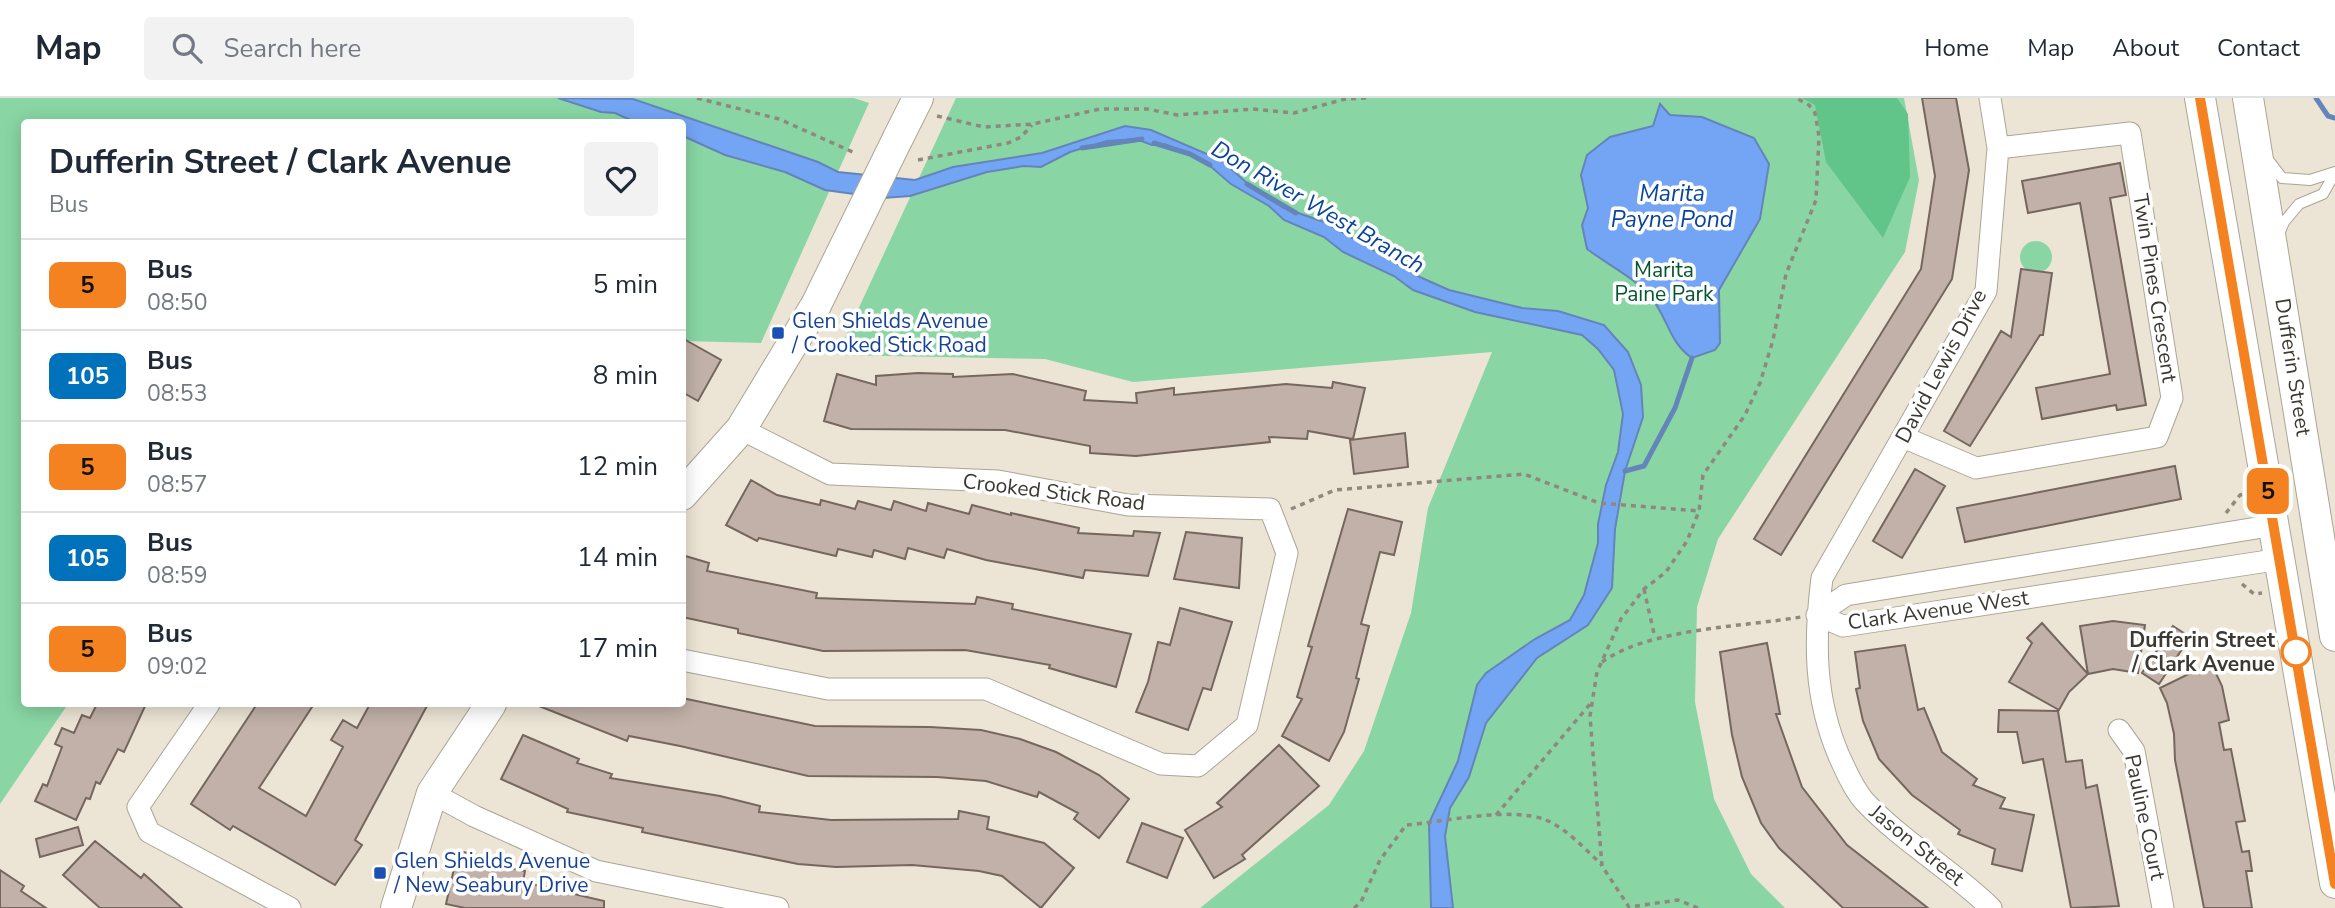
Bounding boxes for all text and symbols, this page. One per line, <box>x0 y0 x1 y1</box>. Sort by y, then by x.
search box <box>144 17 634 80</box>
text: Map <box>35 26 102 71</box>
icon: search <box>168 29 206 67</box>
text: Search here <box>224 31 361 66</box>
text: Home <box>1924 32 1989 64</box>
text: Map <box>2027 32 2074 64</box>
text: About <box>2112 32 2179 64</box>
text: Contact <box>2217 32 2300 64</box>
water label: Don River West Branch <box>1206 133 1430 281</box>
text: Dufferin Street / Clark Avenue <box>49 140 511 185</box>
button: heart <box>584 142 658 216</box>
water label: Marita Payne Pond <box>1611 178 1734 235</box>
text: Bus <box>49 189 89 220</box>
street label: Twin Pines Crescent <box>2126 192 2184 385</box>
text: Bus <box>147 252 193 287</box>
park label: Marita Paine Park <box>1614 256 1714 308</box>
text: 5 min <box>593 267 658 302</box>
text: 5 <box>80 269 95 301</box>
street label: David Lewis Drive <box>1889 284 1993 448</box>
text: 08:50 <box>147 287 207 318</box>
street label: Dufferin Street <box>2268 296 2318 438</box>
place label: Glen Shields Avenue / Crooked Stick Road <box>791 307 988 359</box>
marker: Glen Shields Avenue / Crooked Stick Road <box>770 325 786 341</box>
text: Bus <box>147 343 193 378</box>
text: 8 min <box>593 358 658 393</box>
text: 105 <box>66 360 109 392</box>
text: 08:53 <box>147 378 207 409</box>
text: Bus <box>147 434 193 469</box>
text: 12 min <box>577 449 658 484</box>
text: 5 <box>80 451 95 483</box>
street label: Crooked Stick Road <box>961 467 1147 517</box>
line badge: 5 <box>2245 468 2291 514</box>
text: 08:57 <box>147 469 207 500</box>
text: 5 <box>2261 475 2275 507</box>
text: Bus <box>147 525 193 560</box>
text: 14 min <box>577 540 658 575</box>
text: 105 <box>66 542 109 574</box>
text: 08:59 <box>147 560 207 591</box>
street label: Clark Avenue West <box>1846 583 2031 637</box>
text: Bus <box>147 616 193 651</box>
place label: Dufferin Street / Clark Avenue <box>2129 626 2276 678</box>
text: 17 min <box>577 631 658 666</box>
text: 5 <box>80 633 95 665</box>
marker: Dufferin Street / Clark Avenue <box>2281 637 2311 667</box>
text: 09:02 <box>147 651 207 682</box>
street label: Pauline Court <box>2118 752 2172 883</box>
street label: Jason Street <box>1863 798 1971 892</box>
place label: Glen Shields Avenue / New Seabury Drive <box>393 847 590 899</box>
marker: Glen Shields Avenue / New Seabury Drive <box>372 865 388 881</box>

